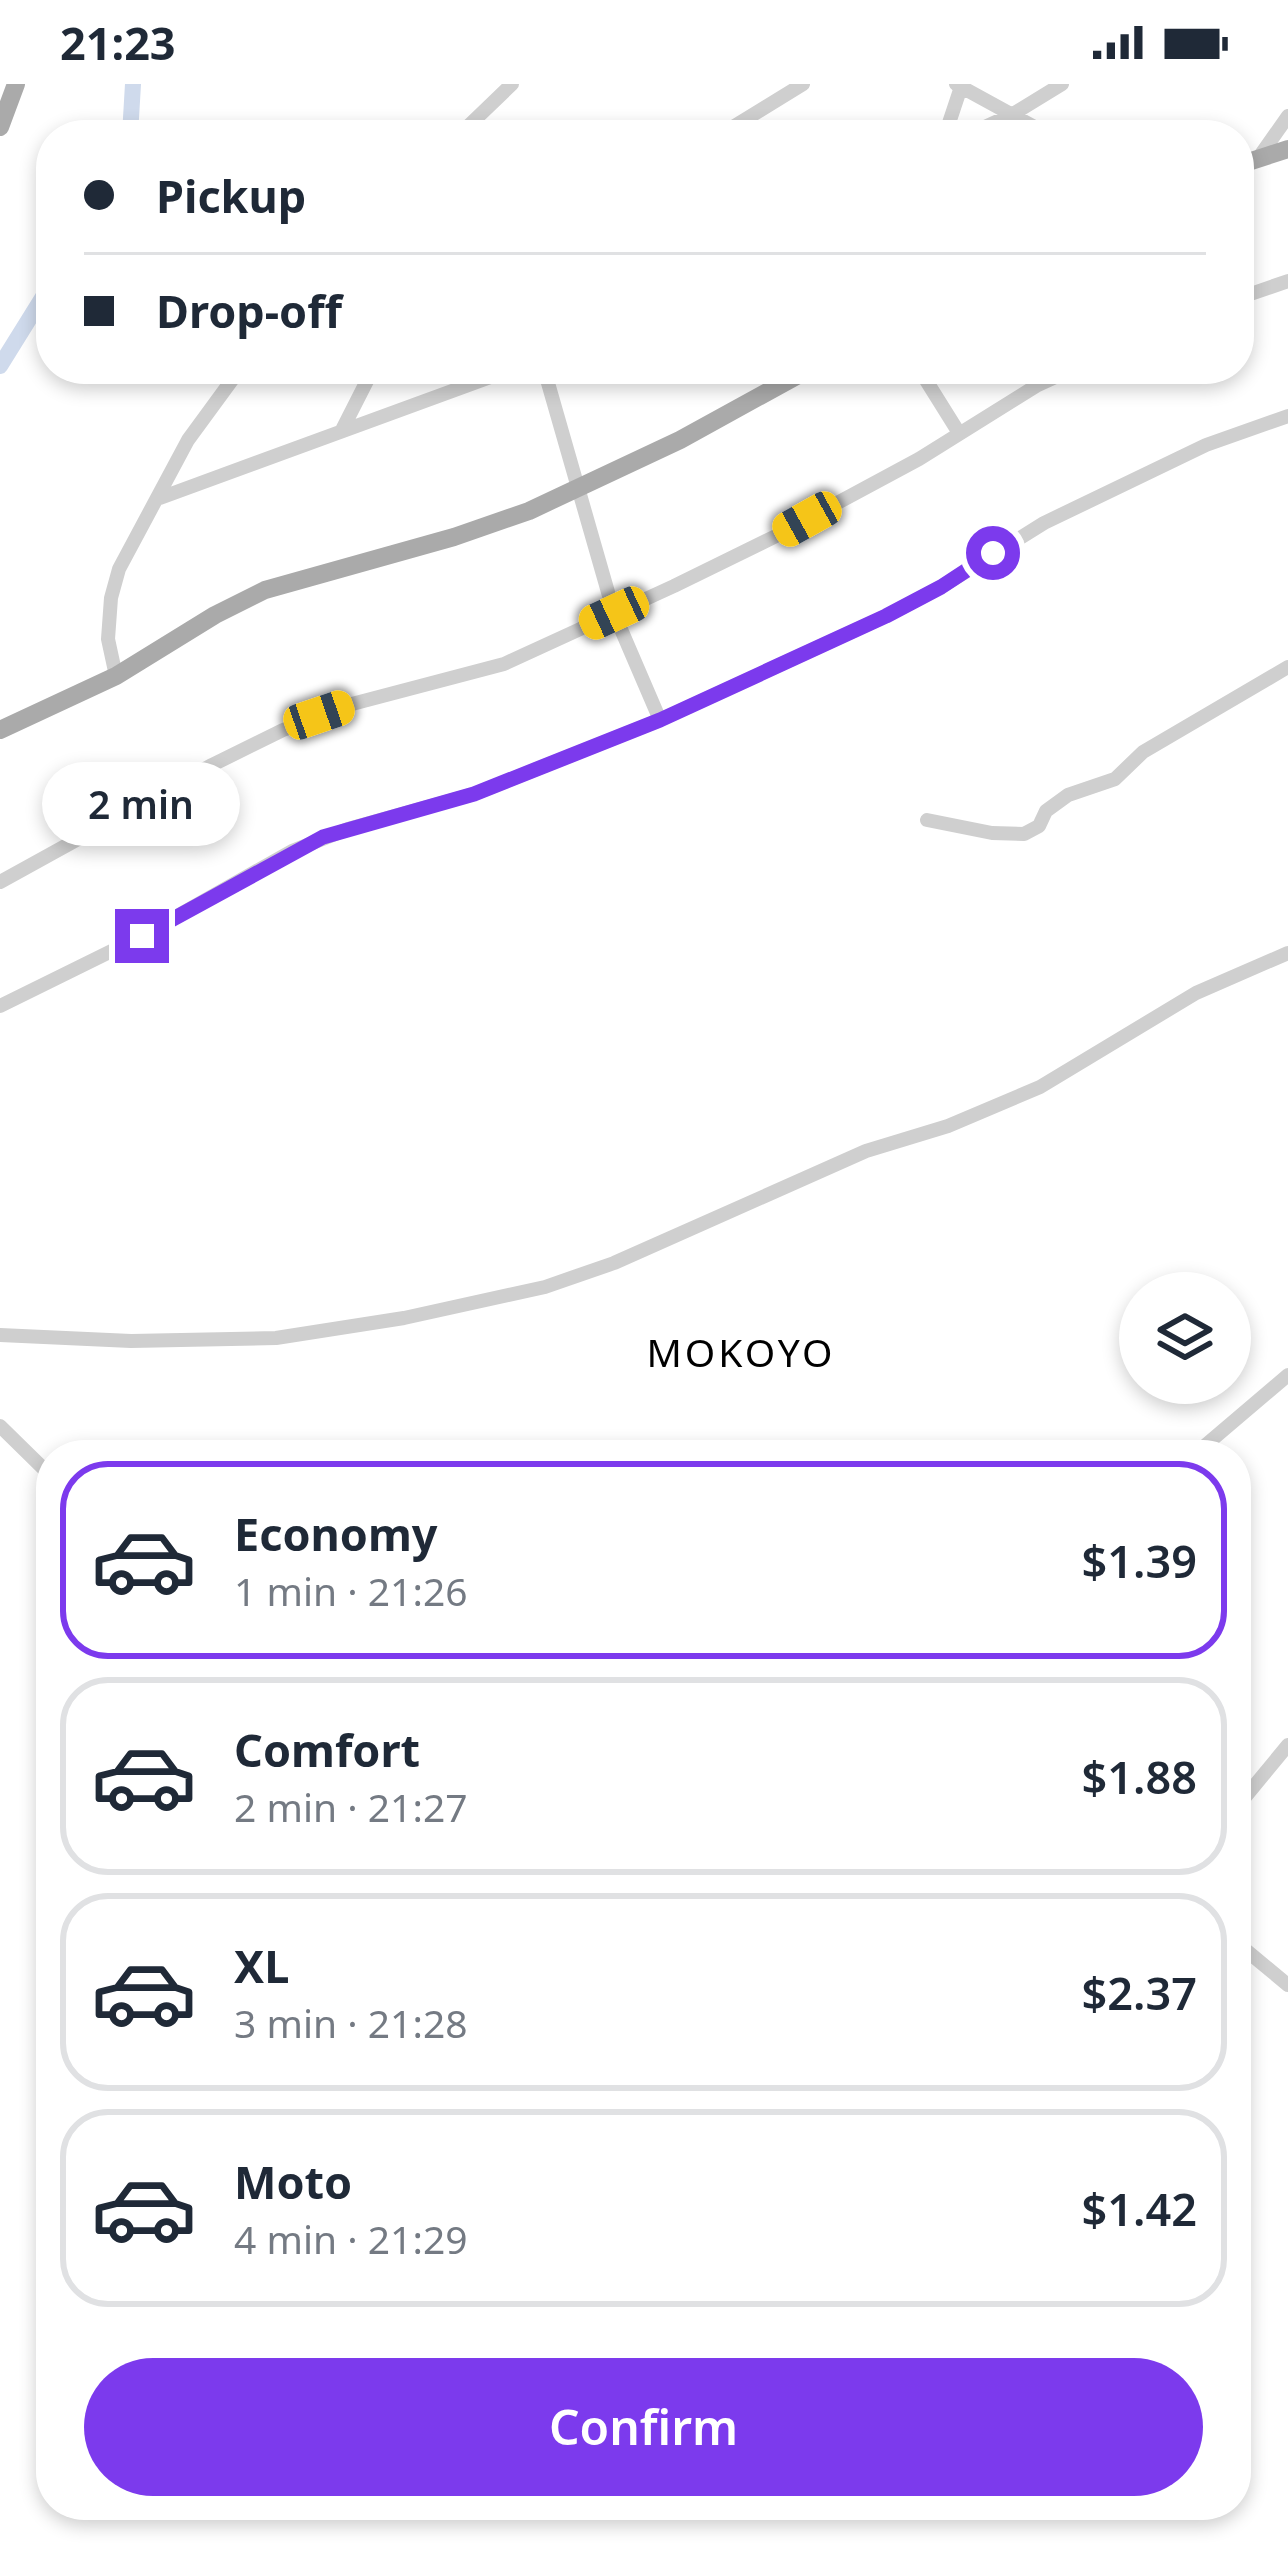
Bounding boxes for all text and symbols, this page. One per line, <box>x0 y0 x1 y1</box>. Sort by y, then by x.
text: 21:23 <box>60 12 176 73</box>
text: Pickup <box>156 165 306 226</box>
text: Drop-off <box>156 280 342 341</box>
car <box>767 486 847 552</box>
route start <box>966 526 1020 580</box>
car <box>574 581 654 645</box>
car <box>279 686 359 744</box>
callout: 2 min <box>43 762 241 846</box>
text: 2 min <box>88 777 194 830</box>
route end <box>115 909 169 963</box>
map controls <box>1119 1272 1251 1404</box>
button: layers <box>1119 1272 1251 1404</box>
district label: MOKOYO <box>646 1325 836 1378</box>
text: Economy <box>234 1503 438 1564</box>
icon: car <box>90 1506 198 1614</box>
text: $1.39 <box>1082 1530 1197 1591</box>
text: 1 min · 21:26 <box>234 1564 468 1617</box>
text: Comfort <box>234 1719 420 1780</box>
icon: car <box>90 1722 198 1830</box>
text: $1.88 <box>1082 1746 1197 1807</box>
text: 2 min · 21:27 <box>234 1780 468 1833</box>
text: XL <box>234 1935 289 1996</box>
icon: car <box>90 1938 198 2046</box>
text: $2.37 <box>1082 1962 1197 2023</box>
text: 3 min · 21:28 <box>234 1996 468 2049</box>
text: Moto <box>234 2151 352 2212</box>
icon: car <box>90 2154 198 2262</box>
text: $1.42 <box>1082 2178 1197 2239</box>
text: 4 min · 21:29 <box>234 2212 468 2265</box>
button: Confirm <box>84 2358 1203 2496</box>

